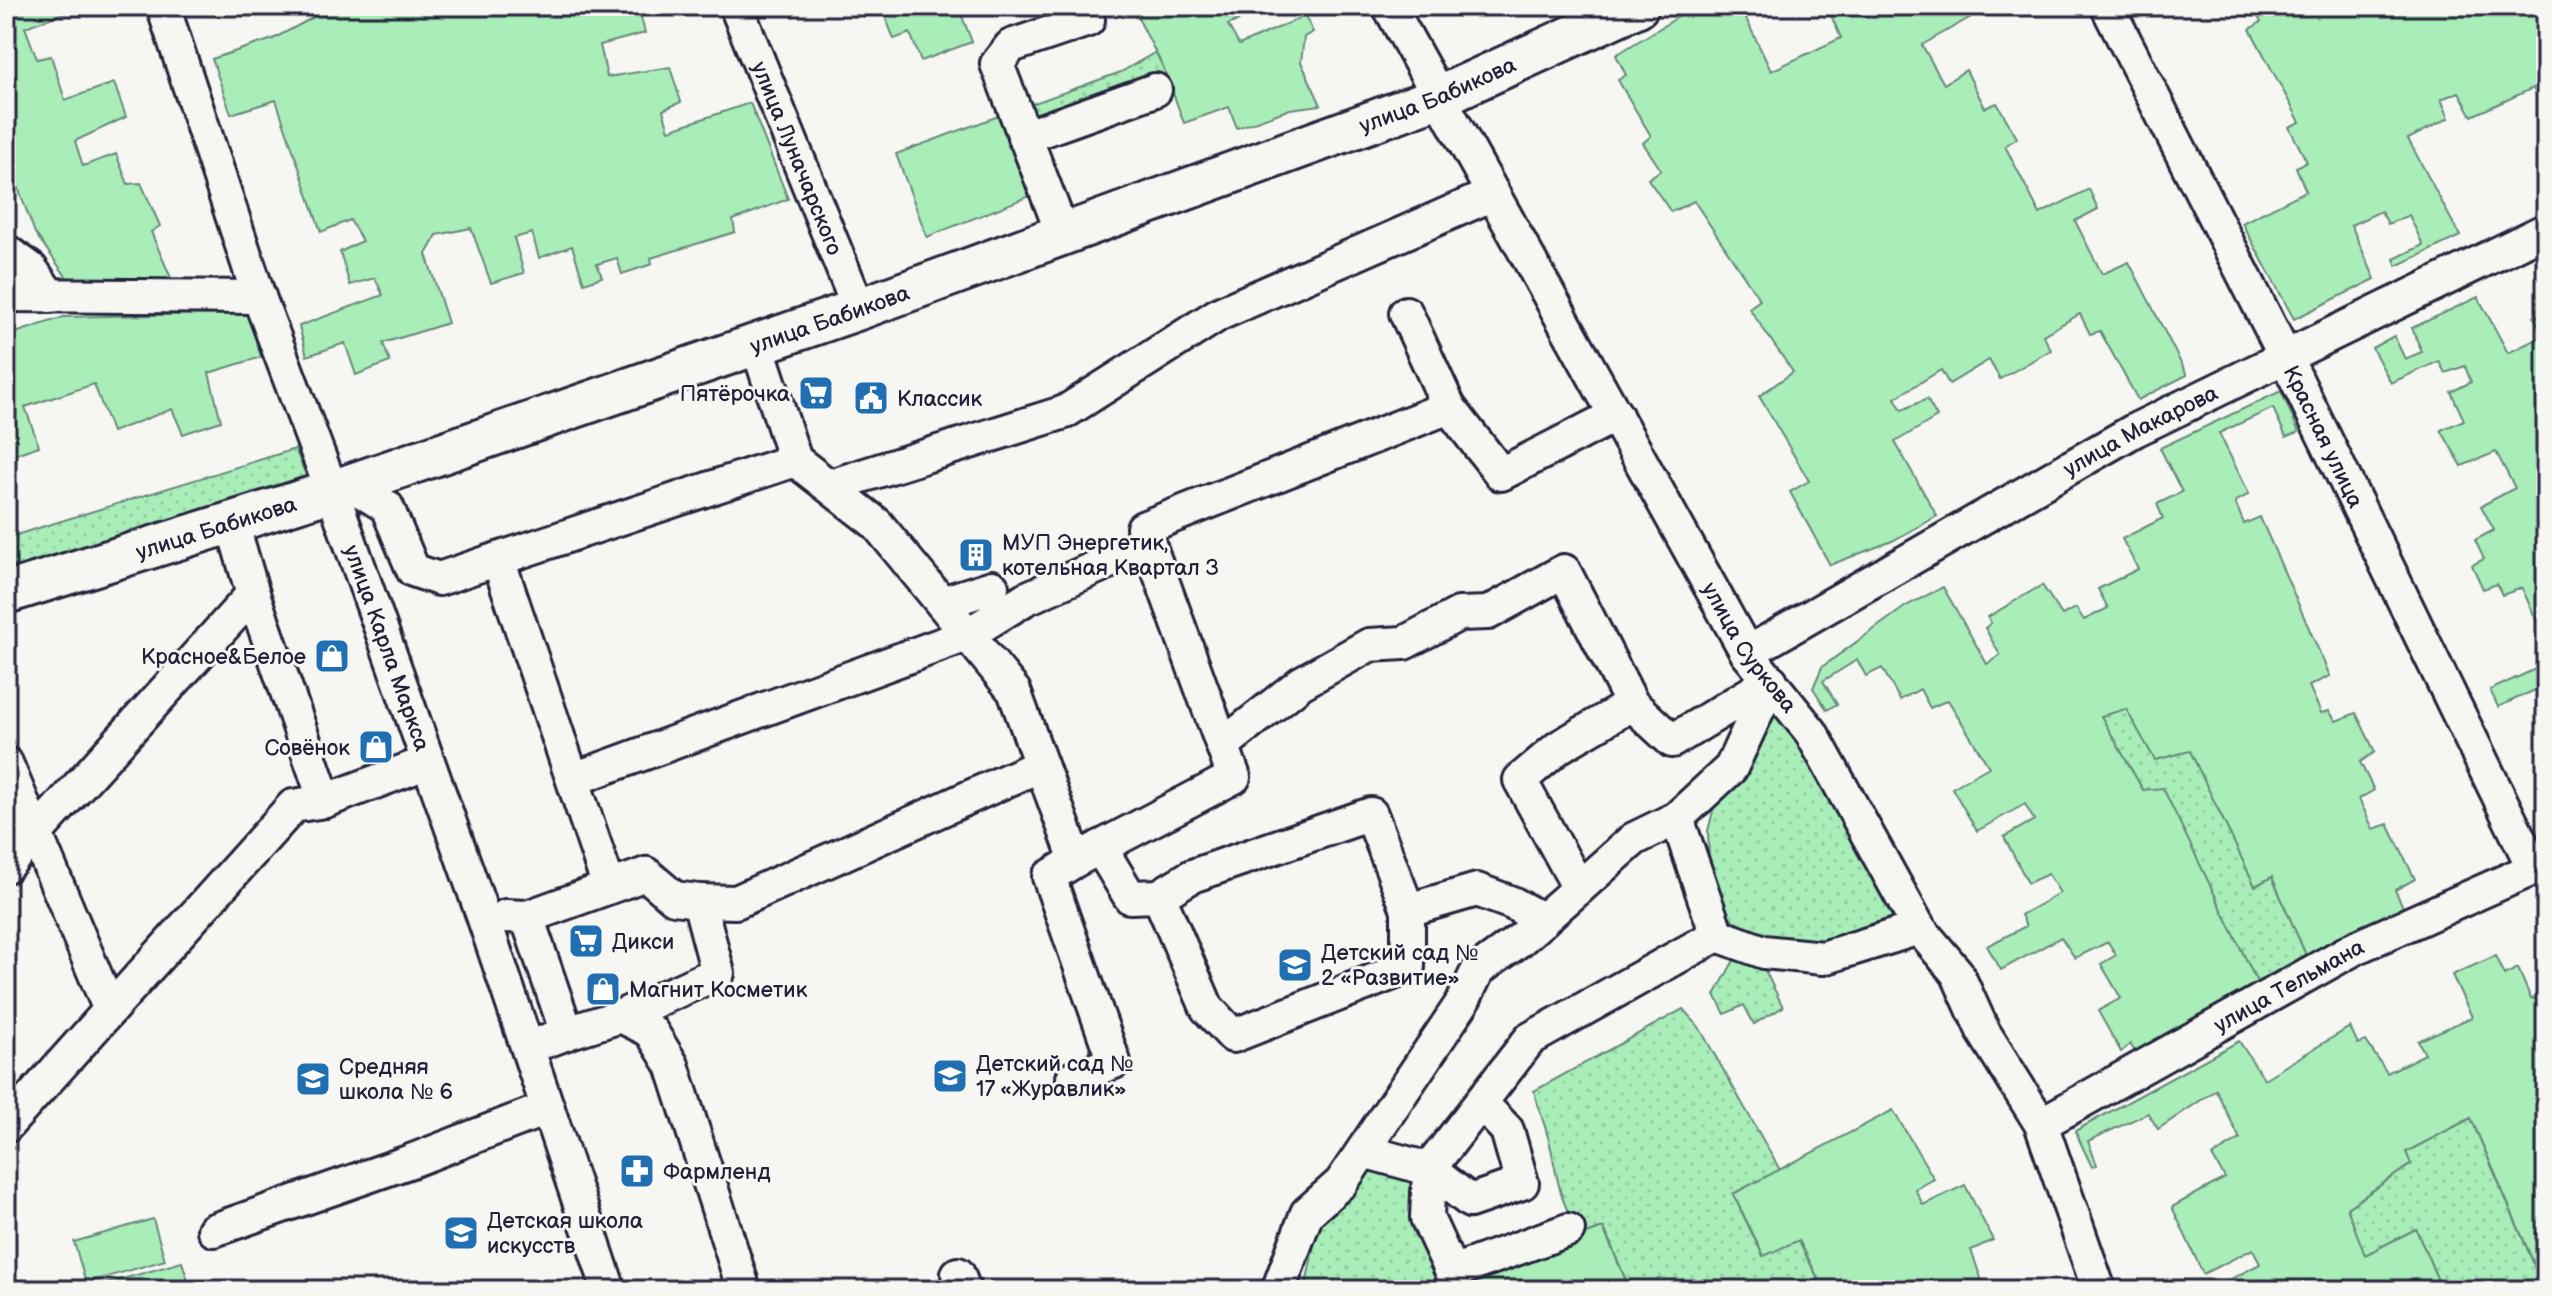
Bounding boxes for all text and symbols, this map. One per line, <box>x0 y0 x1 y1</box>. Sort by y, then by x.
street label: улица Бабикова <box>1356 52 1521 140</box>
street label: улица Луначарского <box>745 58 848 259</box>
street label: улица Бабикова <box>747 280 913 361</box>
street label: Красная улица <box>2277 361 2369 513</box>
supermarket icon: Пятёрочка <box>797 374 835 412</box>
public building icon: Классик <box>852 379 890 417</box>
street label: улица Макарова <box>2059 380 2223 483</box>
place label: Пятёрочка <box>680 381 790 408</box>
place label: Классик <box>897 386 983 413</box>
street label: улица Бабикова <box>133 491 300 567</box>
place label: МУП Энергетик, котельная Квартал З <box>1002 530 1219 582</box>
building icon: МУП Энергетик, котельная Квартал З <box>957 536 995 574</box>
street label: улица Карла Маркса <box>337 542 435 755</box>
street label: улица Суркова <box>1695 578 1802 719</box>
shop icon: Красное&Белое <box>313 637 351 675</box>
place label: Красное&Белое <box>141 644 306 671</box>
shop icon: Совёнок <box>357 728 395 766</box>
place label: Совёнок <box>264 735 350 762</box>
supermarket icon: Дикси <box>567 922 605 960</box>
place label: Дикси <box>612 929 674 956</box>
street label: улица Тельмана <box>2209 934 2369 1039</box>
place label: Детский сад № 2 «Развитие» <box>1321 940 1479 992</box>
school or university icon: Детский сад № 2 «Развитие» <box>1276 946 1314 984</box>
shop icon: Магнит Косметик <box>584 970 622 1008</box>
place label: Магнит Косметик <box>629 977 808 1004</box>
place label: Детский сад № 17 «Журавлик» <box>976 1051 1134 1103</box>
place label: Средняя школа № 6 <box>339 1054 453 1106</box>
school or university icon: Детский сад № 17 «Журавлик» <box>931 1057 969 1095</box>
school or university icon: Средняя школа № 6 <box>294 1060 332 1098</box>
pharmacy icon: Фармленд <box>618 1152 656 1190</box>
place label: Фармленд <box>663 1159 771 1186</box>
place label: Детская школа искусств <box>487 1208 643 1260</box>
school or university icon: Детская школа искусств <box>442 1214 480 1252</box>

